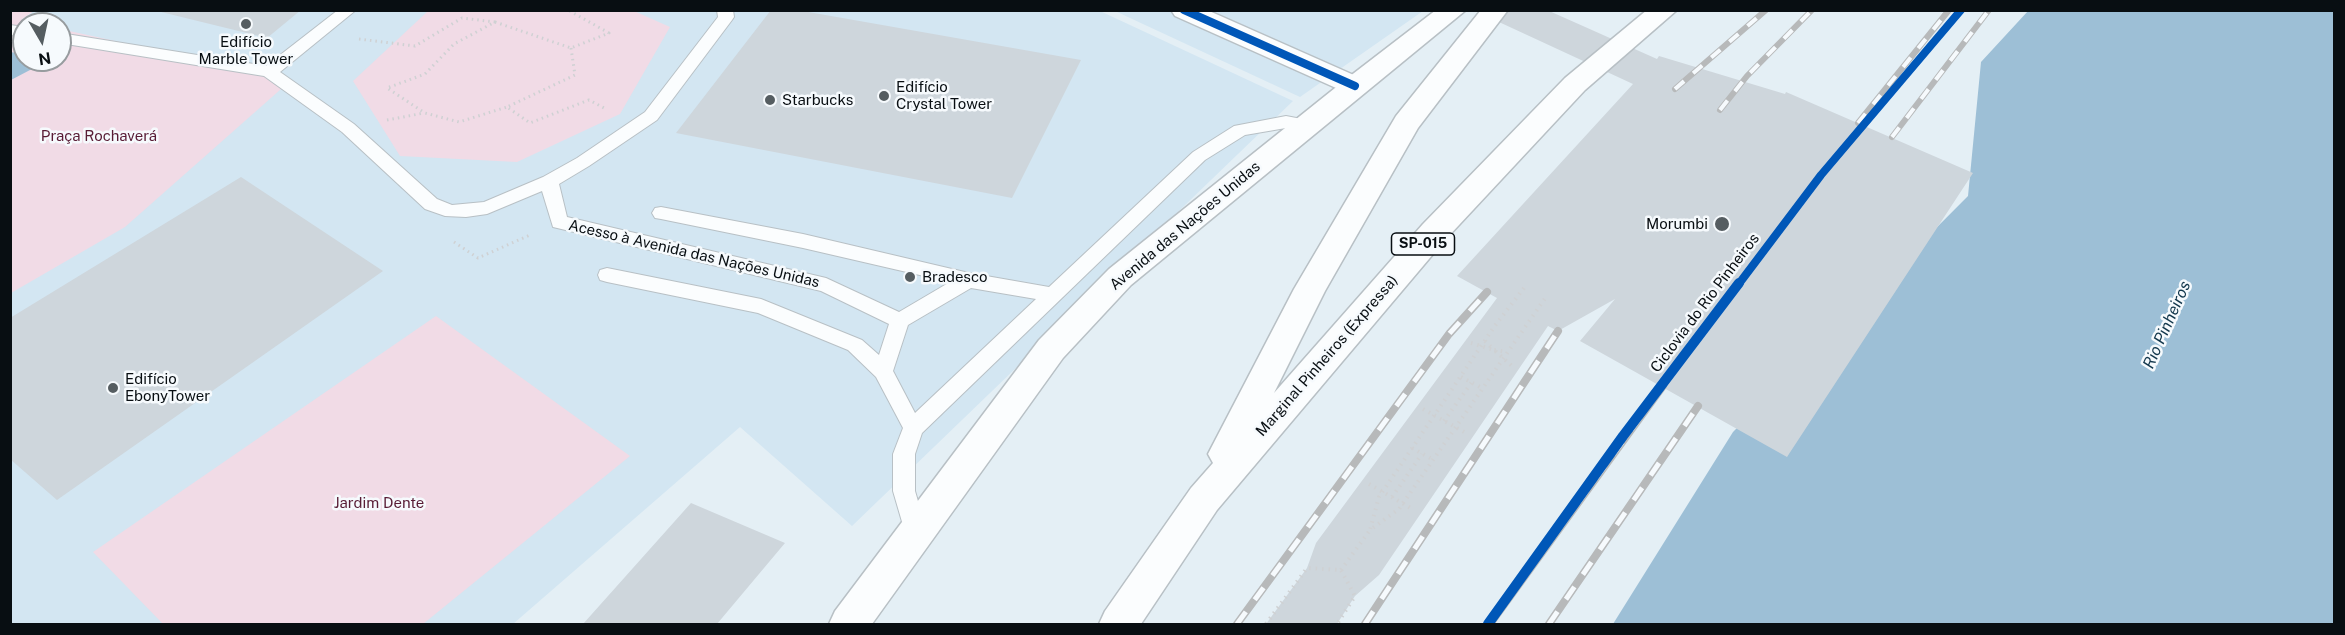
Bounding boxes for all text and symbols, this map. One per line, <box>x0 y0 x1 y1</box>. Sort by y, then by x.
north arrow <box>12 12 72 72</box>
marker: Edifício Marble Tower <box>239 17 253 31</box>
place label: Edifício Marble Tower <box>199 33 293 68</box>
text: N <box>37 48 52 69</box>
place label: Edifício Crystal Tower <box>896 78 992 113</box>
marker: Edifício Crystal Tower <box>877 89 891 103</box>
place label: Starbucks <box>782 91 853 109</box>
marker: Starbucks <box>763 93 777 107</box>
park label: Praça Rochaverá <box>41 127 157 145</box>
street label: Avenida das Nações Unidas <box>1106 158 1264 294</box>
place label: Morumbi <box>1646 215 1708 233</box>
marker: Morumbi <box>1713 215 1731 233</box>
street label: Acesso à Avenida das Nações Unidas <box>567 216 821 292</box>
street label: Ciclovia do Rio Pinheiros <box>1647 230 1763 376</box>
road number: SP-015 <box>1392 233 1454 255</box>
place label: Bradesco <box>922 268 988 286</box>
marker: Bradesco <box>903 270 917 284</box>
street label: Marginal Pinheiros (Expressa) <box>1252 272 1402 440</box>
water label: Rio Pinheiros <box>2139 278 2195 372</box>
place label: Edifício EbonyTower <box>125 370 210 405</box>
marker: Edifício EbonyTower <box>106 381 120 395</box>
park label: Jardim Dente <box>334 494 424 512</box>

